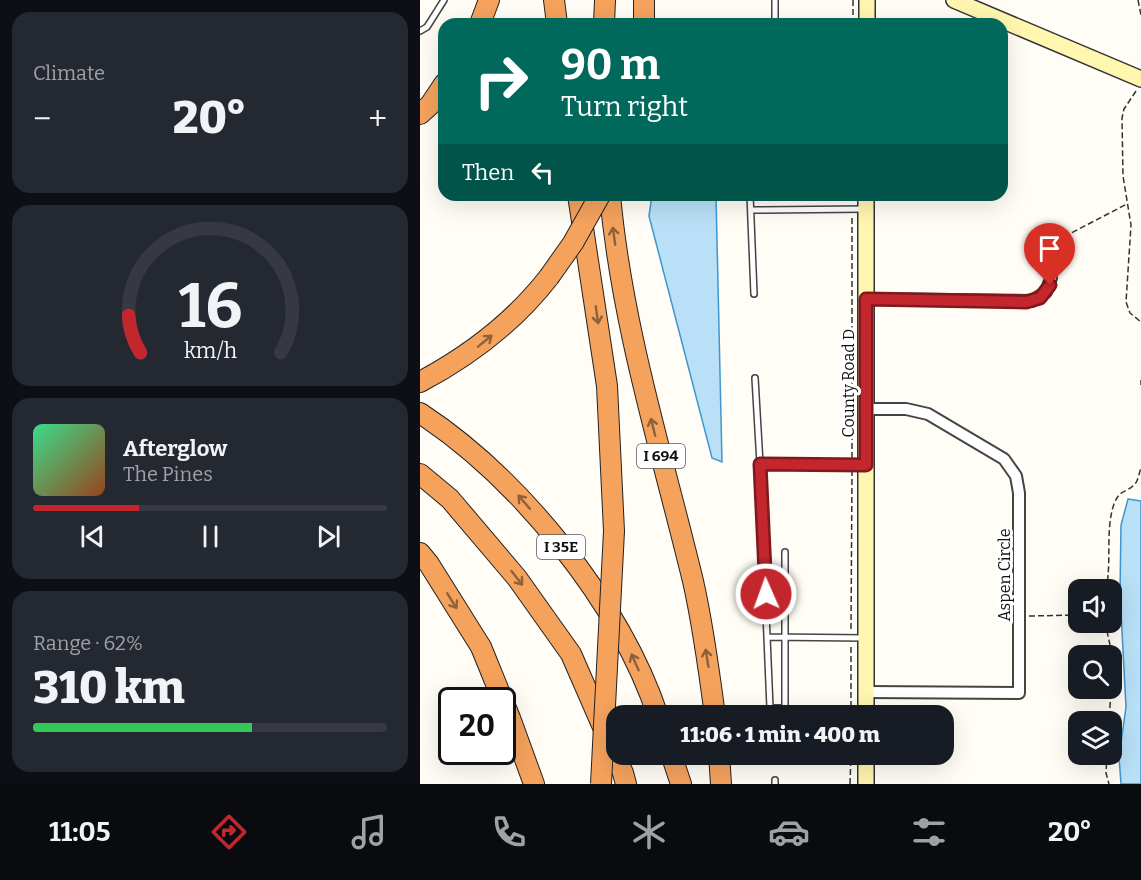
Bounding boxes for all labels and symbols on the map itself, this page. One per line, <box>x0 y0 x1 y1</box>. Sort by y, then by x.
pin <box>1024 223 1075 285</box>
one-way arrow <box>609 227 620 246</box>
one-way arrow <box>591 305 602 324</box>
street label: County Road D <box>839 329 858 437</box>
one-way arrow <box>477 334 492 348</box>
one-way arrow <box>647 418 659 437</box>
road number: I 694 <box>637 444 685 468</box>
one-way arrow <box>517 495 531 510</box>
street label: Aspen Circle <box>995 529 1014 621</box>
road number: I 35E <box>537 535 585 559</box>
position arrow <box>734 562 798 626</box>
one-way arrow <box>510 570 523 586</box>
one-way arrow <box>446 593 459 610</box>
one-way arrow <box>702 648 713 668</box>
one-way arrow <box>628 653 640 671</box>
speed limit sign: 20 <box>438 687 516 765</box>

